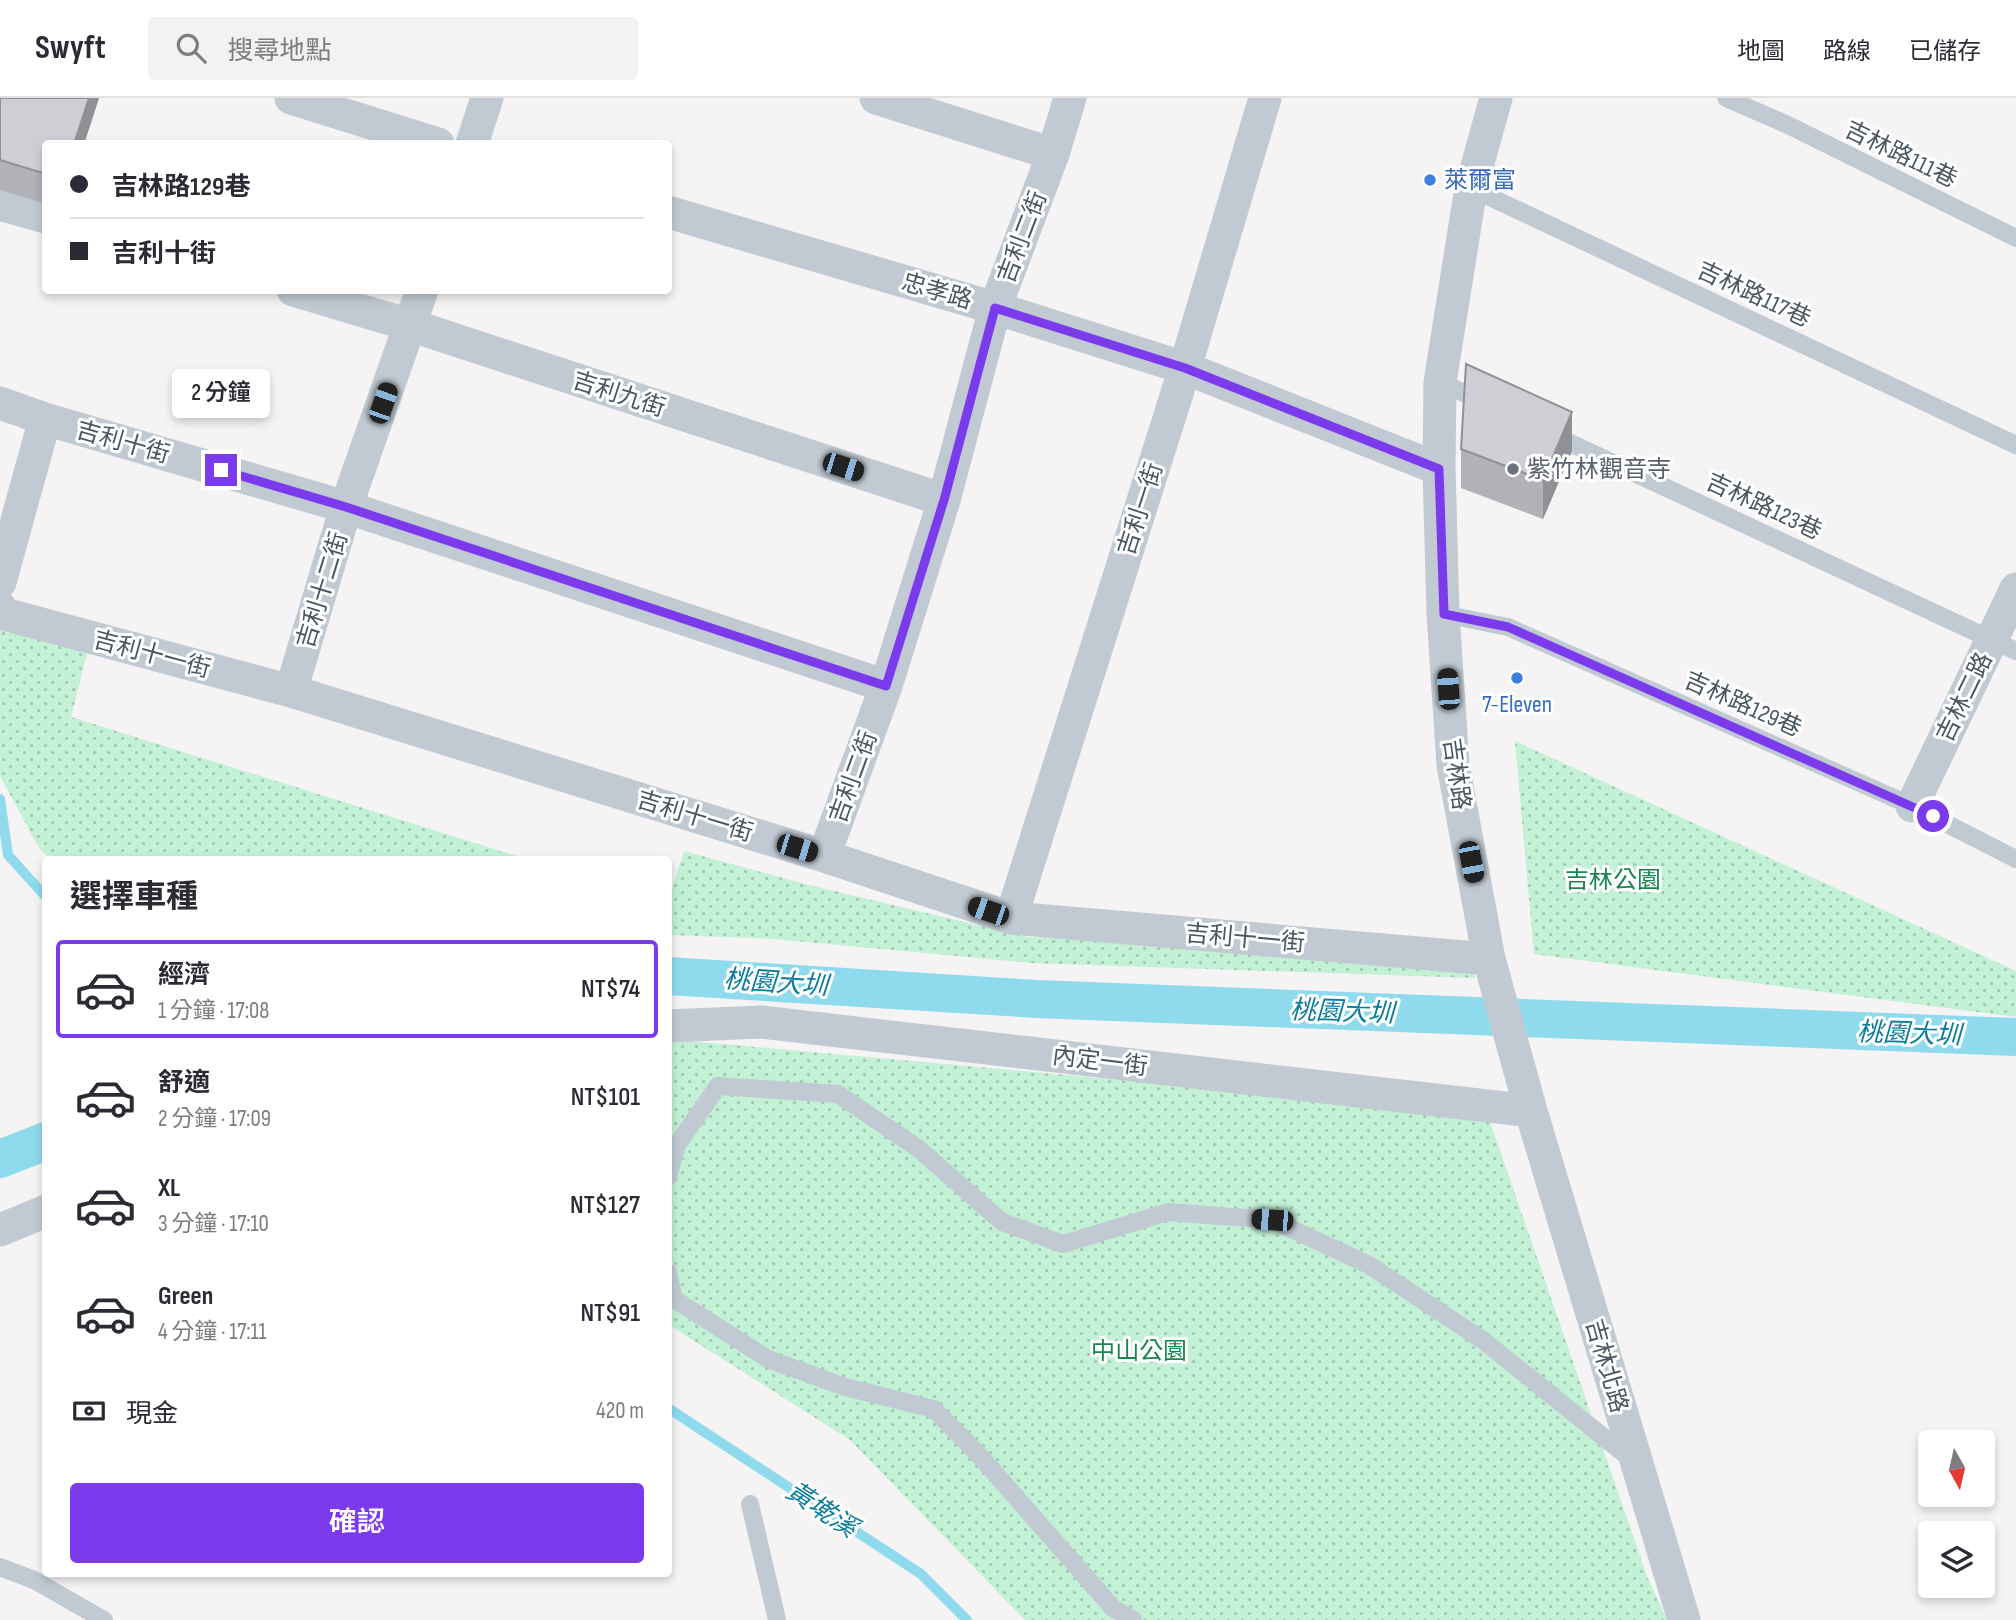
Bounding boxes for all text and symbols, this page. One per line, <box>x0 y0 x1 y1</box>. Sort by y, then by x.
search box <box>148 17 638 80</box>
text: Swyft <box>35 28 106 68</box>
icon: search <box>172 29 210 67</box>
text: 搜尋地點 <box>228 36 332 67</box>
text: 地圖 <box>1737 37 1785 66</box>
text: 路線 <box>1823 37 1871 66</box>
text: 已儲存 <box>1909 37 1981 66</box>
street label: 吉林路111巷 <box>1840 115 1962 194</box>
place label: 萊爾富 <box>1444 166 1516 195</box>
text: 吉林路129巷 <box>112 172 250 203</box>
marker: 萊爾富 <box>1422 172 1438 188</box>
street label: 吉利二街 <box>992 187 1053 287</box>
text: 吉利十街 <box>112 239 216 270</box>
street label: 吉林路117巷 <box>1692 255 1815 333</box>
street label: 忠孝路 <box>898 268 975 315</box>
street label: 吉利九街 <box>569 366 669 423</box>
callout: 2 分鐘 <box>172 368 270 418</box>
text: 2 分鐘 <box>191 379 251 407</box>
car <box>367 380 400 426</box>
street label: 吉利十街 <box>73 415 173 470</box>
car <box>820 451 867 483</box>
route end <box>205 454 237 486</box>
place label: 紫竹林觀音寺 <box>1527 455 1671 484</box>
street label: 吉利一街 <box>1112 459 1169 559</box>
marker: 紫竹林觀音寺 <box>1505 461 1521 477</box>
street label: 吉林路123巷 <box>1701 467 1826 546</box>
street label: 吉利十二街 <box>291 529 354 652</box>
street label: 吉利十一街 <box>90 625 214 684</box>
street label: 吉林二路 <box>1930 648 1999 747</box>
street label: 吉林路129巷 <box>1680 666 1806 743</box>
car <box>1437 667 1460 711</box>
marker: 7-Eleven <box>1509 670 1525 686</box>
place label: 7-Eleven <box>1482 690 1552 719</box>
street label: 吉利二街 <box>823 727 884 827</box>
street label: 吉林路 <box>1437 736 1476 812</box>
street label: 吉利十一街 <box>633 785 756 848</box>
route start <box>1917 800 1949 832</box>
car <box>774 832 821 864</box>
car <box>1457 839 1486 885</box>
park label: 吉林公園 <box>1565 866 1661 895</box>
text: 選擇車種 <box>70 878 198 917</box>
car <box>965 894 1012 928</box>
street label: 吉利十一街 <box>1184 919 1306 958</box>
icon: car <box>74 958 137 1021</box>
text: 經濟 <box>158 960 210 991</box>
water label: 桃園大圳 <box>723 964 833 1003</box>
text: NT$74 <box>581 974 640 1005</box>
water label: 桃園大圳 <box>1289 995 1398 1030</box>
text: 1 分鐘 · 17:08 <box>158 997 269 1025</box>
water label: 桃園大圳 <box>1856 1017 1965 1052</box>
street label: 內定一街 <box>1051 1041 1149 1082</box>
icon: car <box>74 1066 137 1129</box>
text: 舒適 <box>158 1068 210 1099</box>
text: NT$101 <box>571 1082 640 1113</box>
text: 2 分鐘 · 17:09 <box>158 1105 271 1133</box>
text: XL <box>158 1173 180 1204</box>
icon: car <box>74 1174 137 1237</box>
text: NT$127 <box>570 1190 640 1221</box>
car <box>1251 1208 1294 1232</box>
text: 3 分鐘 · 17:10 <box>158 1210 269 1238</box>
text: Green <box>158 1281 213 1312</box>
icon: car <box>74 1282 137 1345</box>
text: NT$91 <box>581 1298 640 1329</box>
street label: 吉林北路 <box>1579 1316 1634 1416</box>
text: 4 分鐘 · 17:11 <box>158 1318 267 1346</box>
park label: 中山公園 <box>1091 1337 1187 1366</box>
icon: cash <box>70 1392 108 1430</box>
text: 420 m <box>596 1397 644 1425</box>
text: 現金 <box>126 1399 178 1430</box>
north arrow <box>1918 1430 1995 1507</box>
map controls <box>1918 1430 1995 1598</box>
water label: 黃墘溪 <box>780 1476 866 1547</box>
button: 確認 <box>70 1483 644 1563</box>
button: layers <box>1918 1521 1995 1598</box>

